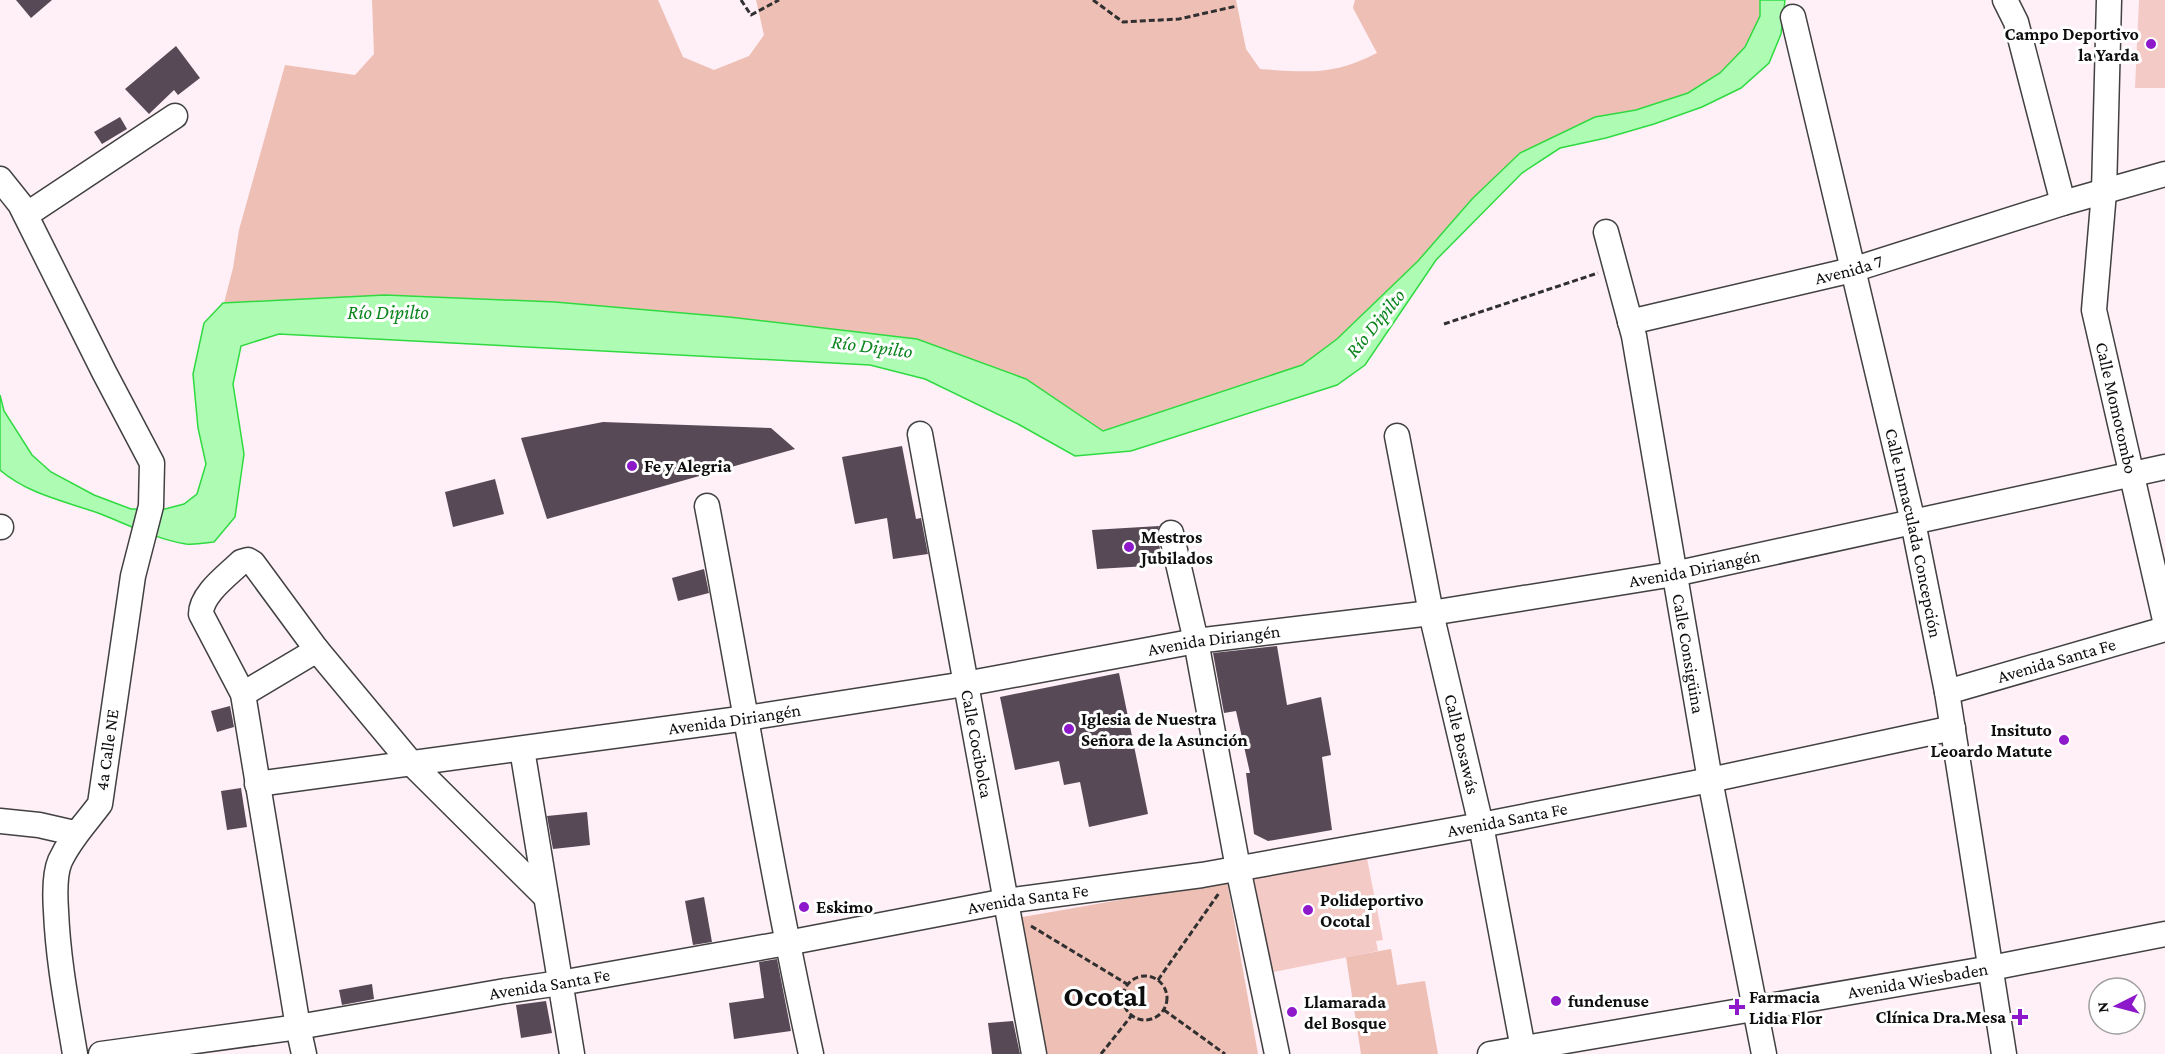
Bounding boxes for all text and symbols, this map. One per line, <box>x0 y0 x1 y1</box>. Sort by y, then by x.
place label: Campo Deportivo la Yarda <box>2005 24 2139 65</box>
marker: Campo Deportivo la Yarda <box>2144 37 2158 51</box>
street label: Avenida 7 <box>1813 251 1885 288</box>
water label: Río Dipilto <box>1341 284 1410 362</box>
water label: Río Dipilto <box>347 301 429 324</box>
water label: Río Dipilto <box>830 330 914 363</box>
street label: Calle Momotombo <box>2092 340 2141 476</box>
street label: Calle Inmaculada Concepción <box>1881 426 1946 640</box>
place label: Fe y Alegria <box>644 456 732 476</box>
marker: Fe y Alegria <box>625 459 639 473</box>
place label: Mestros Jubilados <box>1139 527 1213 568</box>
marker: Mestros Jubilados <box>1122 540 1136 554</box>
street label: Avenida Diriangén <box>1627 545 1762 591</box>
street label: Calle Consigüina <box>1668 592 1708 715</box>
street label: Avenida Diriangén <box>1146 621 1282 660</box>
street label: Avenida Santa Fe <box>1995 634 2118 687</box>
street label: Calle Cocibolca <box>957 688 997 800</box>
street label: Calle Bosawás <box>1440 692 1483 796</box>
street label: Avenida Diriangén <box>667 700 803 738</box>
street label: 4a Calle NE <box>91 708 123 792</box>
place label: Iglesia de Nuestra Señora de la Asunción <box>1081 709 1249 750</box>
place label: Insituto Leoardo Matute <box>1931 720 2052 761</box>
marker: Iglesia de Nuestra Señora de la Asunción <box>1062 722 1076 736</box>
marker: Insituto Leoardo Matute <box>2057 733 2071 747</box>
street label: Avenida Santa Fe <box>1446 798 1569 841</box>
street label: Avenida Santa Fe <box>966 880 1090 918</box>
place label: Polideportivo Ocotal <box>1320 890 1424 931</box>
place label: Eskimo <box>816 897 873 917</box>
marker: Eskimo <box>797 900 811 914</box>
marker: Polideportivo Ocotal <box>1301 903 1315 917</box>
street label: Avenida Wiesbaden <box>1846 959 1990 1002</box>
street label: Avenida Santa Fe <box>488 964 611 1004</box>
north arrow <box>2087 976 2147 1036</box>
district label: Ocotal <box>1063 979 1147 1012</box>
place label: Farmacia Lidia Flor <box>1749 987 1822 1028</box>
place label: fundenuse <box>1568 991 1649 1011</box>
place label: Llamarada del Bosque <box>1304 992 1386 1033</box>
marker: fundenuse <box>1549 994 1563 1008</box>
marker: Farmacia Lidia Flor <box>1730 1000 1744 1014</box>
text: N <box>2094 1001 2112 1014</box>
marker: Llamarada del Bosque <box>1285 1005 1299 1019</box>
place label: Clínica Dra.Mesa <box>1876 1007 2006 1027</box>
marker: Clínica Dra.Mesa <box>2011 1008 2029 1026</box>

